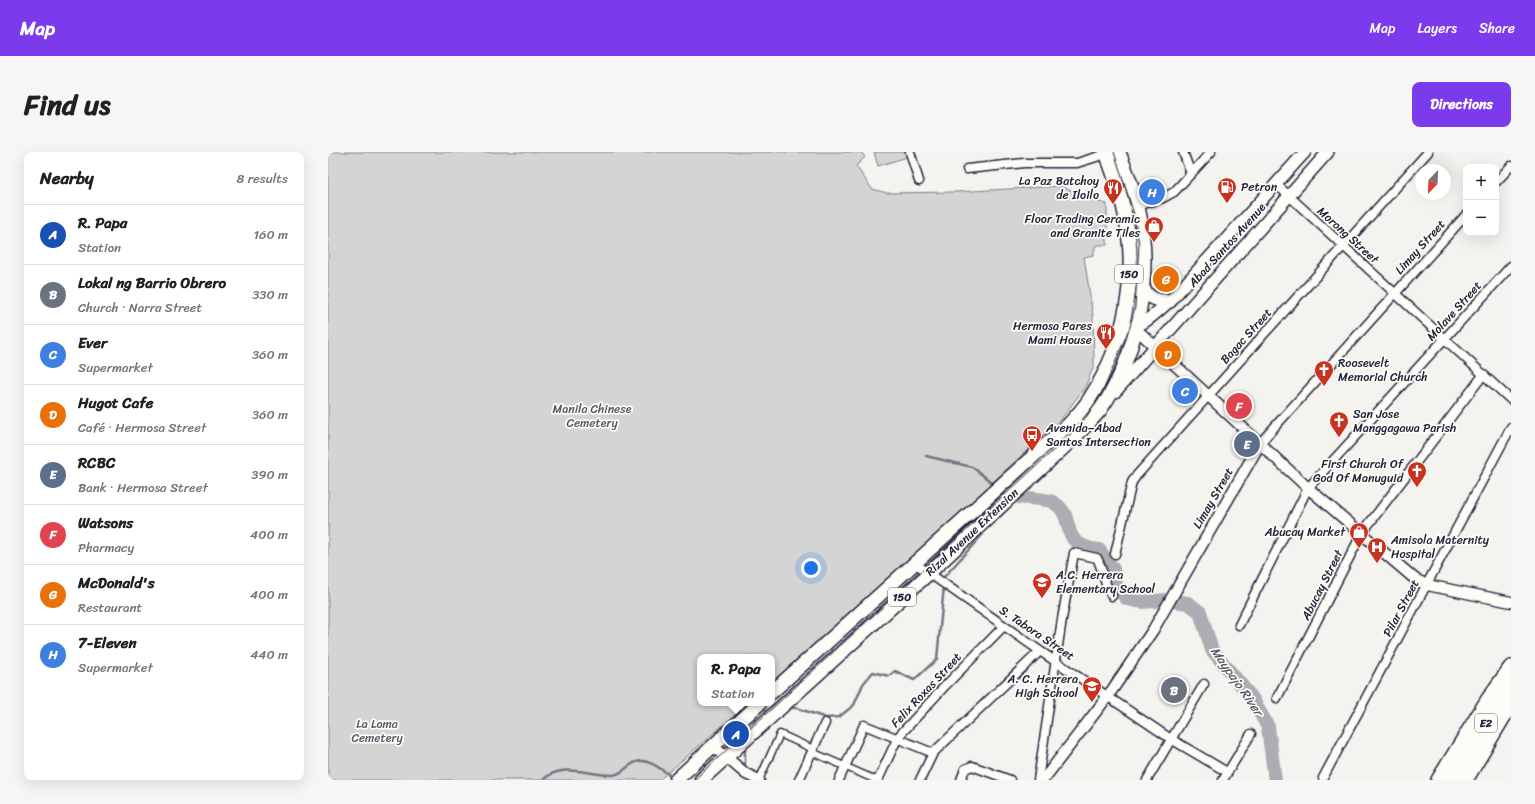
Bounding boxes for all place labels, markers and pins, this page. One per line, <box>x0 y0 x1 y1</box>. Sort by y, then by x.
place label: La Paz Batchoy de Iloilo <box>1019 170 1100 206</box>
fuel station icon: Petron <box>1216 176 1238 204</box>
place label: Petron <box>1241 176 1278 198</box>
restaurant icon: La Paz Batchoy de Iloilo <box>1102 177 1124 205</box>
pin: H <box>1139 177 1165 207</box>
place label: Floor Trading Ceramic and Granite Tiles <box>1025 208 1140 244</box>
shop icon: Floor Trading Ceramic and Granite Tiles <box>1143 215 1165 243</box>
pin: G <box>1153 264 1179 294</box>
place label: Hermosa Pares Mami House <box>1013 315 1092 351</box>
restaurant icon: Hermosa Pares Mami House <box>1095 322 1117 350</box>
pin: D <box>1155 339 1181 369</box>
place label: Roosevelt Memorial Church <box>1338 352 1427 388</box>
church icon: Roosevelt Memorial Church <box>1313 359 1335 387</box>
pin: C <box>1172 376 1198 406</box>
pin: F <box>1226 391 1252 421</box>
place label: San Jose Manggagawa Parish <box>1353 403 1456 439</box>
church icon: San Jose Manggagawa Parish <box>1328 410 1350 438</box>
place label: Avenida–Abad Santos Intersection <box>1045 417 1151 453</box>
bus stop icon: Avenida–Abad Santos Intersection <box>1021 424 1043 452</box>
pin: E <box>1234 429 1260 459</box>
place label: First Church Of God Of Manuguid <box>1313 453 1405 489</box>
church icon: First Church Of God Of Manuguid <box>1406 460 1428 488</box>
place label: Abucay Market <box>1264 521 1346 543</box>
shop icon: Abucay Market <box>1348 521 1370 549</box>
place label: Amisola Maternity Hospital <box>1390 529 1490 565</box>
hospital icon: Amisola Maternity Hospital <box>1366 536 1388 564</box>
place label: A.C. Herrera Elementary School <box>1055 564 1156 600</box>
school or university icon: A.C. Herrera Elementary School <box>1031 571 1053 599</box>
place label: A. C. Herrera High School <box>1007 668 1079 704</box>
school or university icon: A. C. Herrera High School <box>1081 675 1103 703</box>
pin: B <box>1161 675 1187 705</box>
pin: A <box>723 719 749 749</box>

